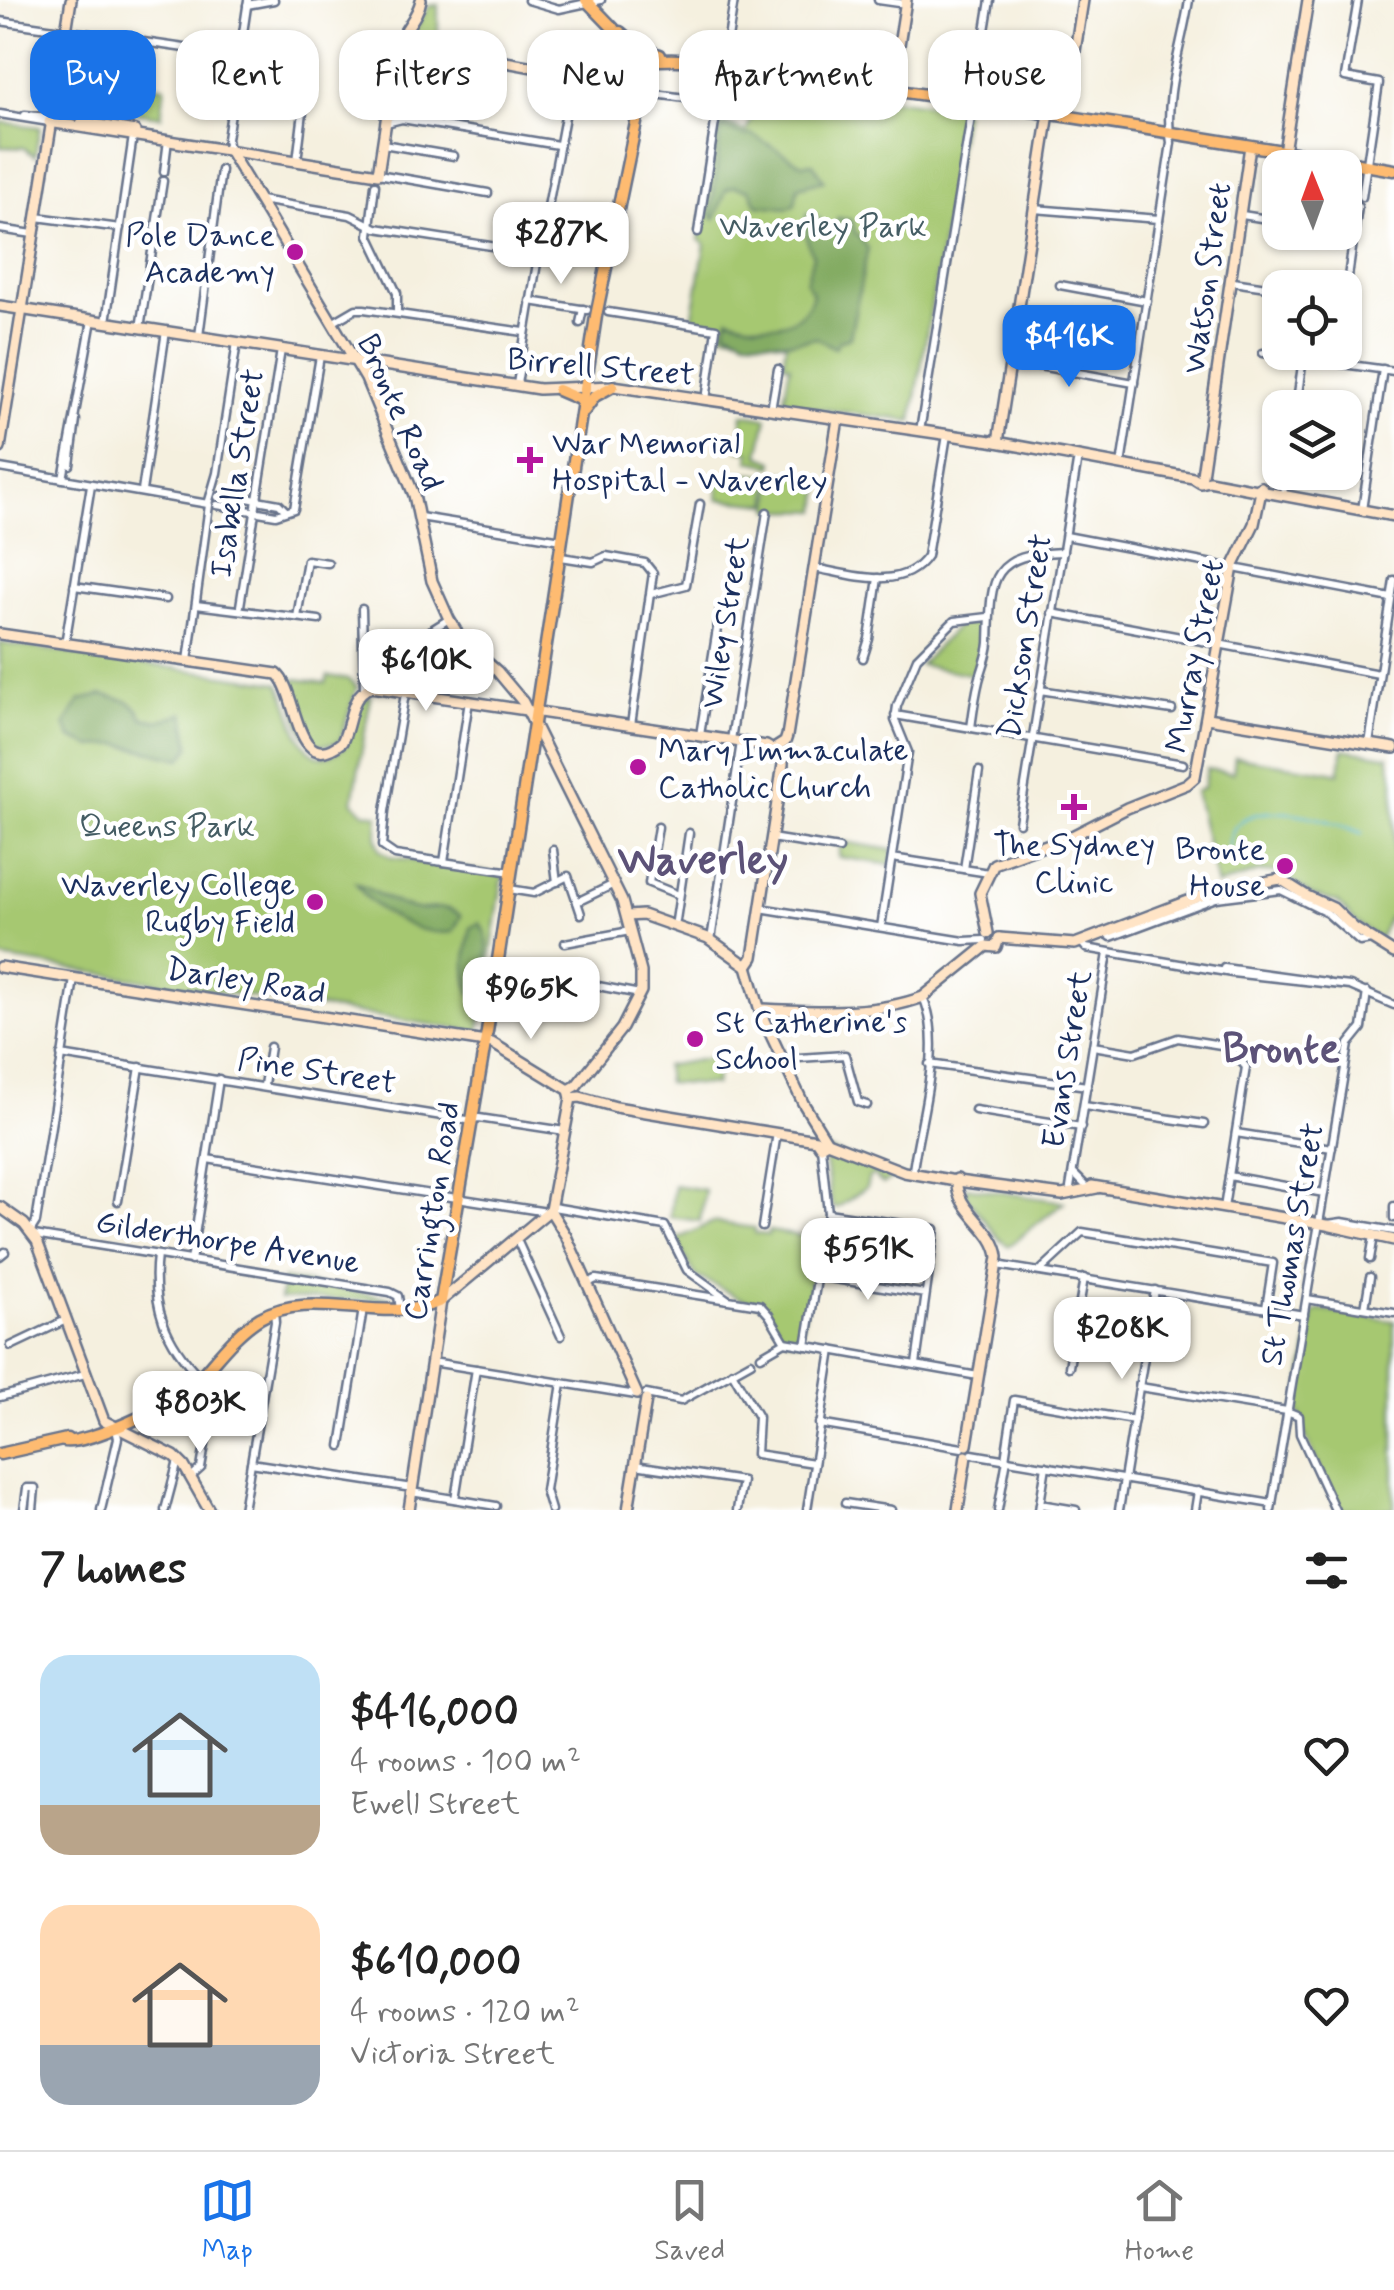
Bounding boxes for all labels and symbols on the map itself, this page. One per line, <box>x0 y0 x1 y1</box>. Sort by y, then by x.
north arrow <box>1262 150 1362 250</box>
street label: Watson Street <box>1174 180 1242 377</box>
pin: $287K <box>491 202 631 287</box>
park label: Waverley Park <box>719 206 927 248</box>
place label: Pole Dance Academy <box>125 215 275 294</box>
marker: Pole Dance Academy <box>284 241 306 263</box>
pin: $416K <box>999 305 1139 390</box>
street label: Bronte Road <box>346 328 452 498</box>
street label: Birrell Street <box>505 339 696 397</box>
street label: Isabella Street <box>201 366 275 581</box>
place label: War Memorial Hospital - Waverley <box>552 423 828 502</box>
marker: War Memorial Hospital - Waverley <box>517 447 543 473</box>
street label: Dickson Street <box>989 531 1063 742</box>
street label: Wiley Street <box>692 533 760 712</box>
street label: Murray Street <box>1157 556 1235 757</box>
pin: $610K <box>356 629 496 714</box>
place label: Mary Immaculate Catholic Church <box>658 730 909 809</box>
marker: Mary Immaculate Catholic Church <box>627 756 649 778</box>
marker: The Sydney Clinic <box>1061 794 1087 820</box>
park label: Queens Park <box>79 806 255 848</box>
place label: The Sydney Clinic <box>993 825 1155 904</box>
place label: Bronte House <box>1175 829 1265 908</box>
district label: Waverley <box>618 834 788 889</box>
marker: Bronte House <box>1274 855 1296 877</box>
place label: Waverley College Rugby Field <box>61 865 295 947</box>
marker: Waverley College Rugby Field <box>304 891 326 913</box>
street label: Darley Road <box>163 949 328 1015</box>
pin: $965K <box>461 957 601 1042</box>
street label: Evans Street <box>1033 967 1103 1151</box>
place label: St Catherine's School <box>715 1002 907 1081</box>
district label: Bronte <box>1222 1023 1340 1078</box>
marker: St Catherine's School <box>684 1028 706 1050</box>
street label: Pine Street <box>235 1039 399 1105</box>
street label: Carrington Road <box>395 1099 474 1324</box>
street label: St Thomas Street <box>1251 1120 1335 1369</box>
street label: Gilderthorpe Avenue <box>93 1201 363 1285</box>
pin: $551K <box>798 1218 938 1303</box>
pin: $208K <box>1052 1297 1192 1382</box>
pin: $803K <box>130 1371 270 1456</box>

